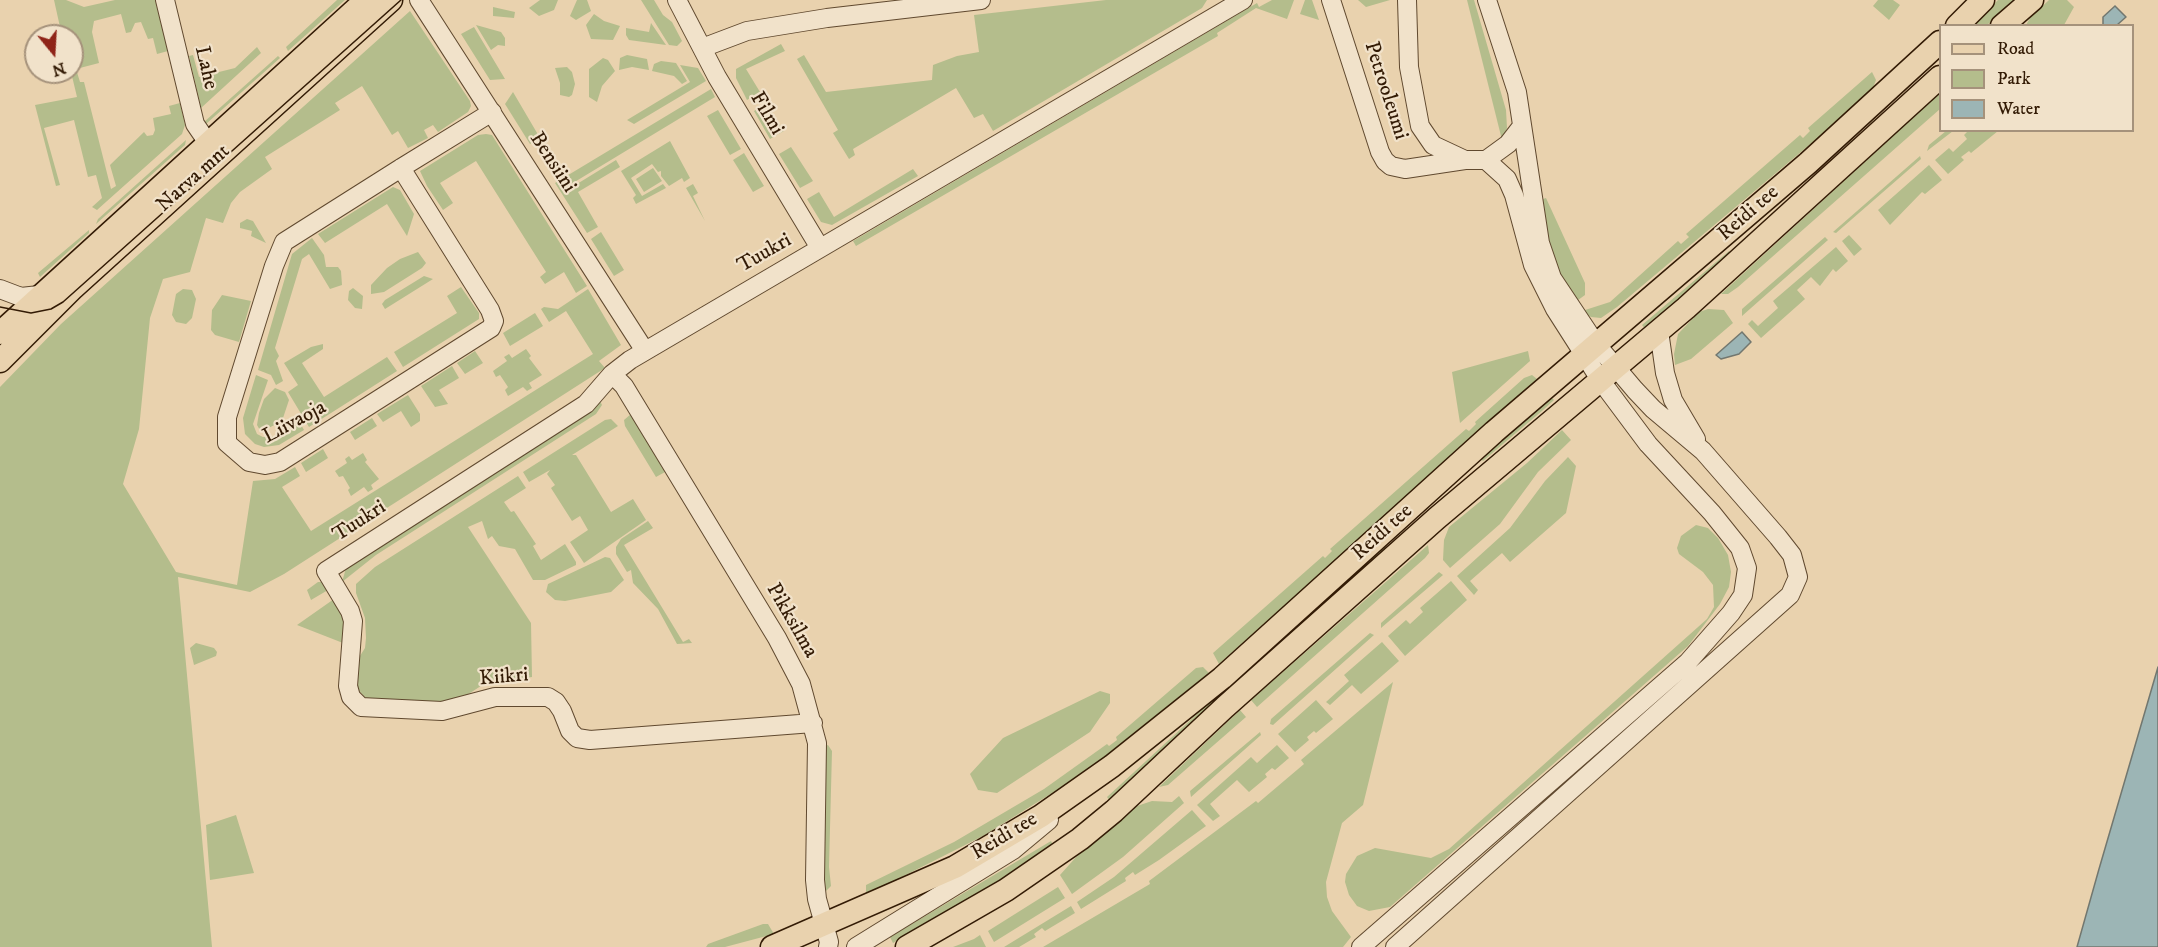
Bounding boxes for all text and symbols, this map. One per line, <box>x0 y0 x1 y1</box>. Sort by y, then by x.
north arrow <box>24 24 84 84</box>
legend <box>1939 24 2134 132</box>
text: Road <box>1997 38 2034 60</box>
street label: Petrooleumi <box>1357 39 1413 143</box>
street label: Lahe <box>188 44 222 92</box>
text: N <box>50 58 68 81</box>
text: Park <box>1997 68 2031 90</box>
street label: Filmi <box>743 88 789 140</box>
text: Water <box>1997 98 2040 120</box>
street label: Bensiini <box>523 128 581 198</box>
street label: Narva mnt <box>152 140 236 218</box>
street label: Reidi tee <box>1713 181 1785 247</box>
street label: Tuukri <box>733 229 797 279</box>
street label: Liivaoja <box>259 396 331 450</box>
street label: Tuukri <box>329 496 391 548</box>
street label: Reidi tee <box>1348 499 1418 567</box>
street label: Pikksilma <box>760 579 822 663</box>
street label: Kiikri <box>478 663 530 693</box>
street label: Reidi tee <box>967 808 1043 866</box>

